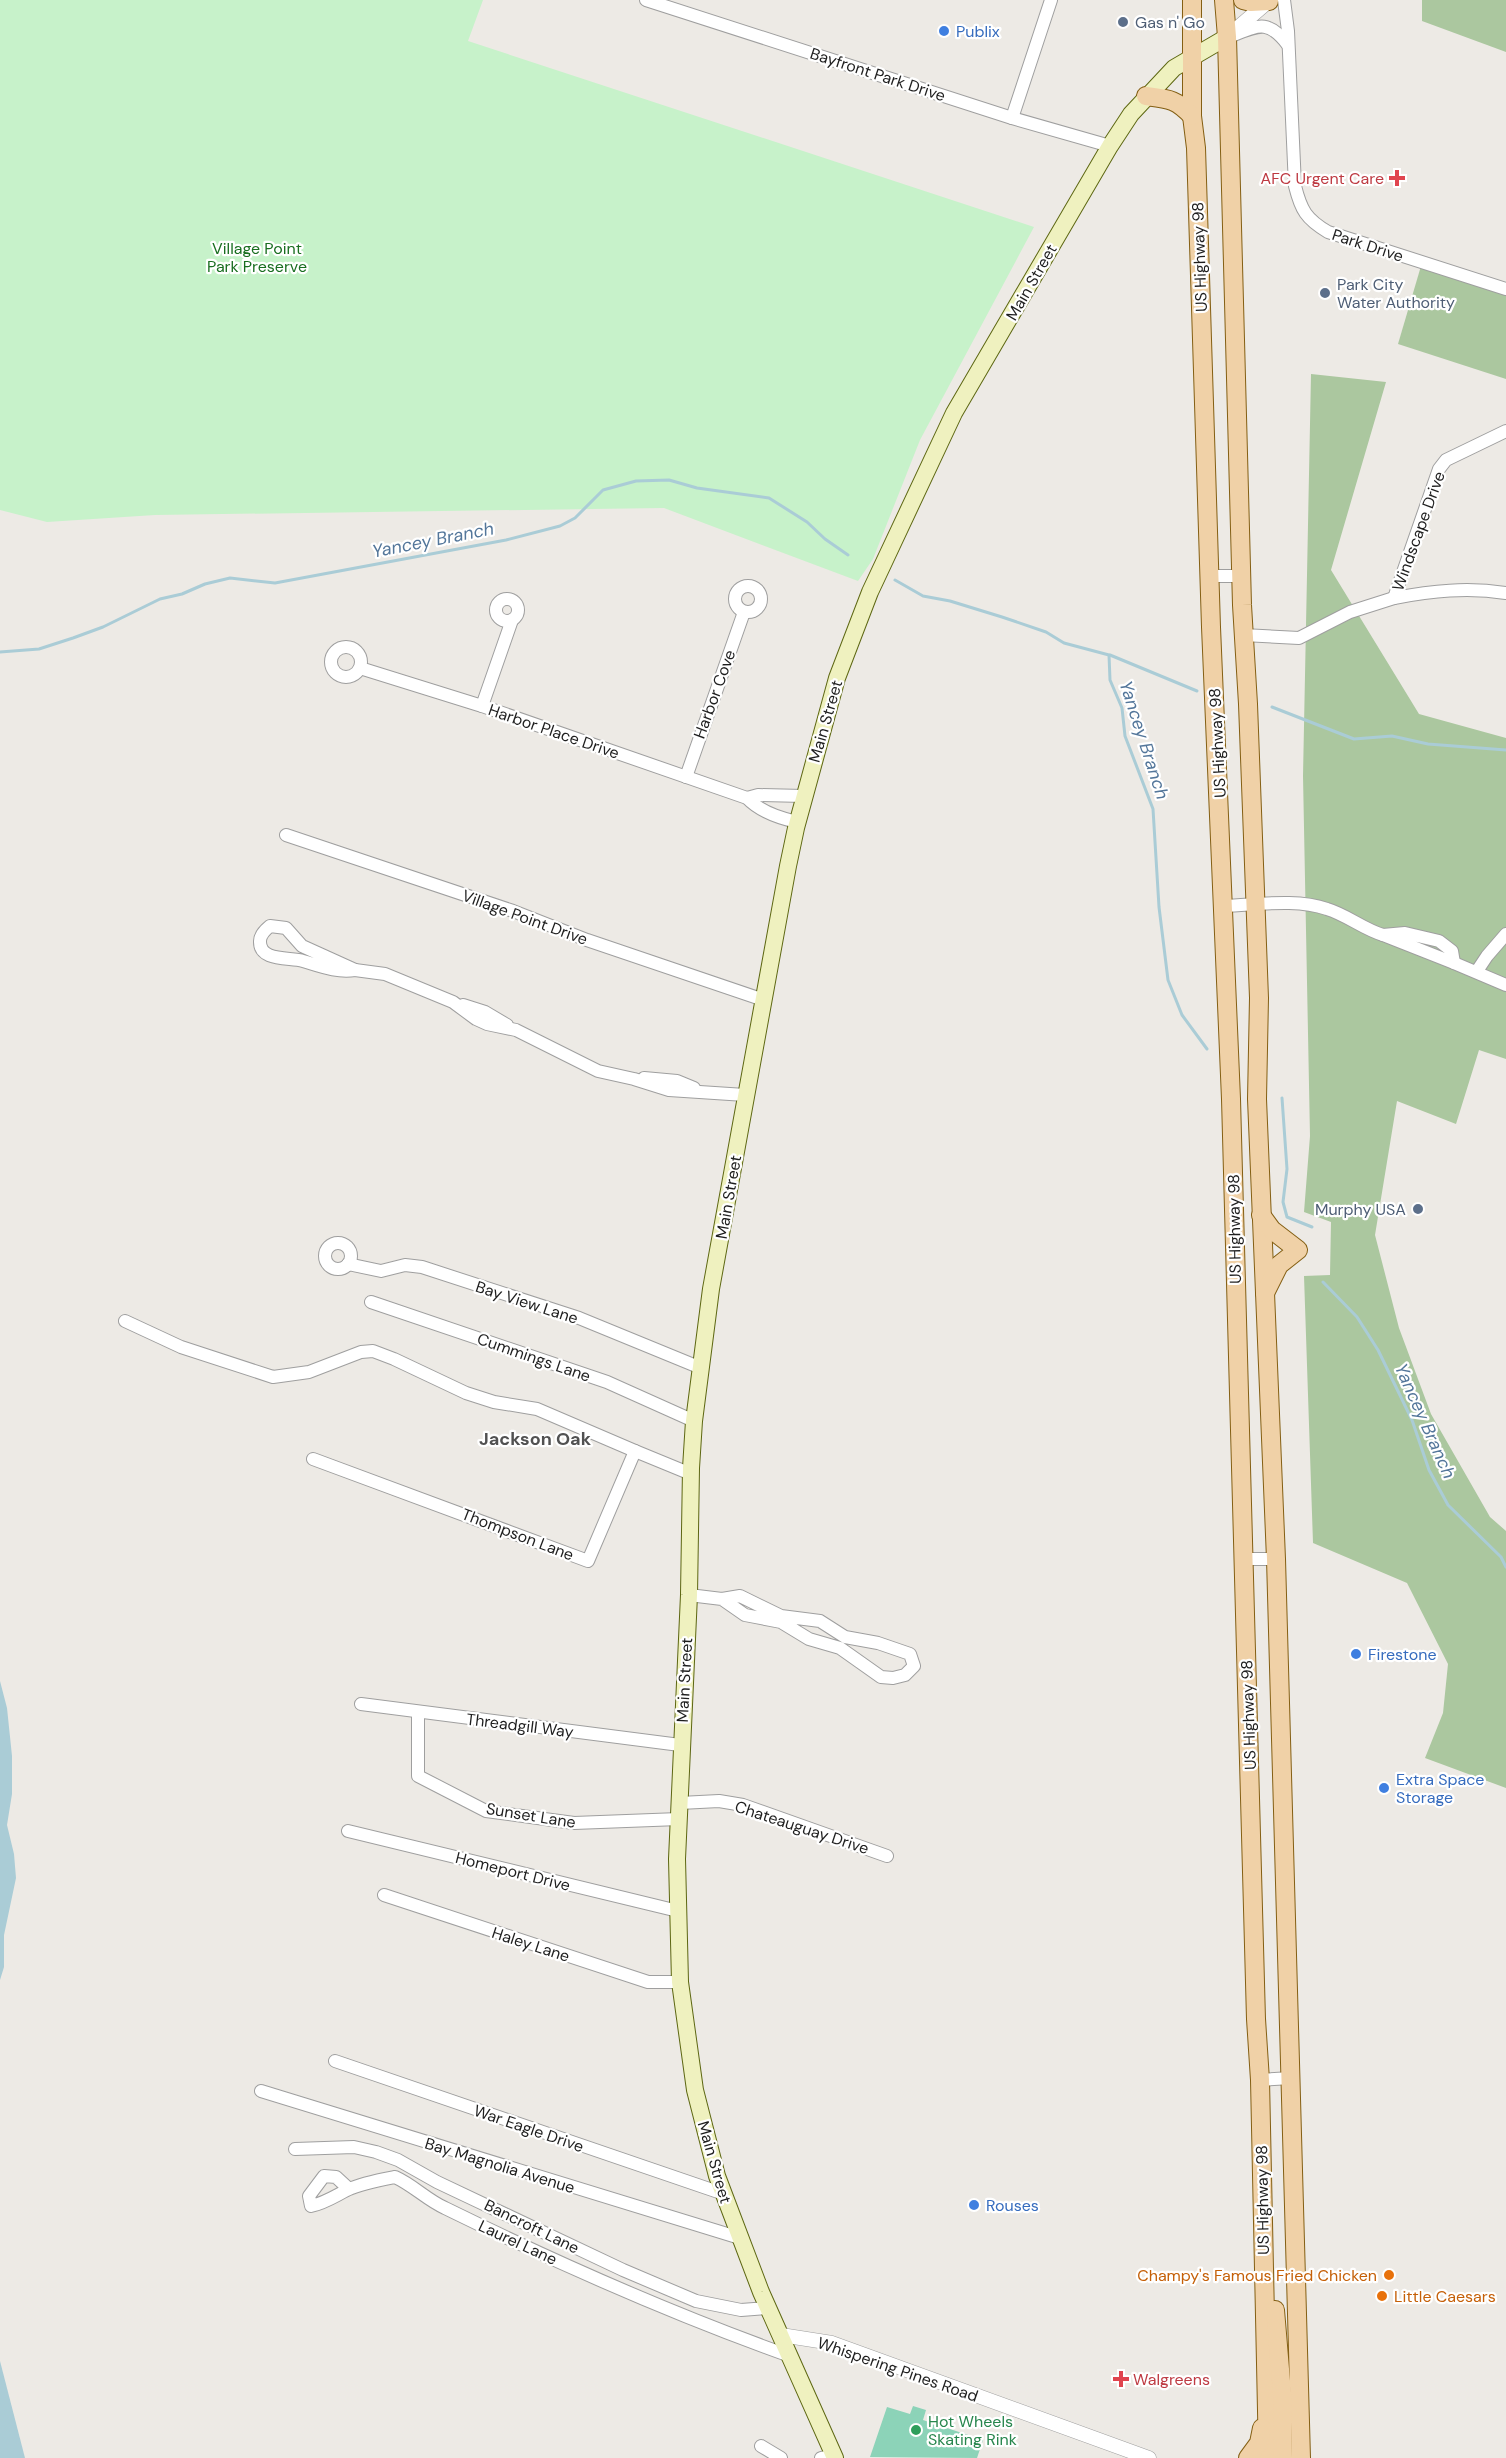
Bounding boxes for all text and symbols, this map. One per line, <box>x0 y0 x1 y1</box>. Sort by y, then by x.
place label: Gas n' Go <box>1135 12 1205 33</box>
marker: Gas n' Go <box>1116 15 1130 29</box>
place label: Publix <box>956 21 1000 42</box>
marker: Publix <box>937 24 951 38</box>
street label: Bayfront Park Drive <box>808 43 948 106</box>
place label: AFC Urgent Care <box>1261 168 1384 189</box>
marker: AFC Urgent Care <box>1388 169 1406 187</box>
street label: US Highway 98 <box>1187 202 1212 312</box>
street label: Park Drive <box>1330 224 1406 267</box>
park label: Village Point Park Preserve <box>207 238 307 277</box>
street label: Main Street <box>1001 240 1062 324</box>
place label: Park City Water Authority <box>1337 274 1455 313</box>
marker: Park City Water Authority <box>1318 286 1332 300</box>
street label: Windscape Drive <box>1387 469 1450 594</box>
water label: Yancey Branch <box>370 516 496 564</box>
street label: Harbor Cove <box>689 647 740 741</box>
street label: Main Street <box>804 677 847 765</box>
water label: Yancey Branch <box>1114 678 1174 802</box>
street label: US Highway 98 <box>1204 688 1231 798</box>
street label: Harbor Place Drive <box>486 699 622 764</box>
street label: Village Point Drive <box>459 885 590 950</box>
street label: Main Street <box>711 1154 746 1241</box>
street label: US Highway 98 <box>1223 1174 1246 1284</box>
place label: Murphy USA <box>1315 1199 1406 1220</box>
marker: Murphy USA <box>1411 1202 1425 1216</box>
street label: Bay View Lane <box>473 1276 581 1329</box>
street label: Cummings Lane <box>474 1328 593 1387</box>
water label: Yancey Branch <box>1389 1360 1461 1482</box>
district label: Jackson Oak <box>479 1427 592 1451</box>
street label: Thompson Lane <box>459 1503 577 1565</box>
street label: Main Street <box>672 1637 697 1723</box>
place label: Firestone <box>1368 1644 1437 1665</box>
marker: Firestone <box>1349 1647 1363 1661</box>
street label: US Highway 98 <box>1236 1660 1261 1770</box>
street label: Threadgill Way <box>465 1709 575 1743</box>
place label: Extra Space Storage <box>1396 1769 1484 1808</box>
marker: Extra Space Storage <box>1377 1781 1391 1795</box>
street label: Chateauguay Drive <box>732 1796 872 1859</box>
street label: Sunset Lane <box>485 1798 577 1833</box>
street label: Homeport Drive <box>453 1847 572 1896</box>
street label: Haley Lane <box>489 1922 572 1967</box>
street label: War Eagle Drive <box>471 2100 587 2157</box>
street label: Main Street <box>693 2118 736 2206</box>
street label: Bay Magnolia Avenue <box>422 2133 577 2198</box>
street label: US Highway 98 <box>1251 2145 1274 2255</box>
street label: Bancroft Lane <box>481 2194 583 2259</box>
place label: Rouses <box>986 2195 1039 2216</box>
marker: Rouses <box>967 2198 981 2212</box>
street label: Laurel Lane <box>475 2215 560 2270</box>
place label: Champy's Famous Fried Chicken <box>1137 2265 1377 2286</box>
marker: Champy's Famous Fried Chicken <box>1382 2268 1396 2282</box>
place label: Little Caesars <box>1394 2286 1496 2307</box>
marker: Little Caesars <box>1375 2289 1389 2303</box>
street label: Whispering Pines Road <box>815 2332 981 2407</box>
place label: Walgreens <box>1133 2369 1210 2390</box>
marker: Walgreens <box>1114 2372 1128 2386</box>
place label: Hot Wheels Skating Rink <box>928 2411 1017 2450</box>
marker: Hot Wheels Skating Rink <box>909 2423 923 2437</box>

